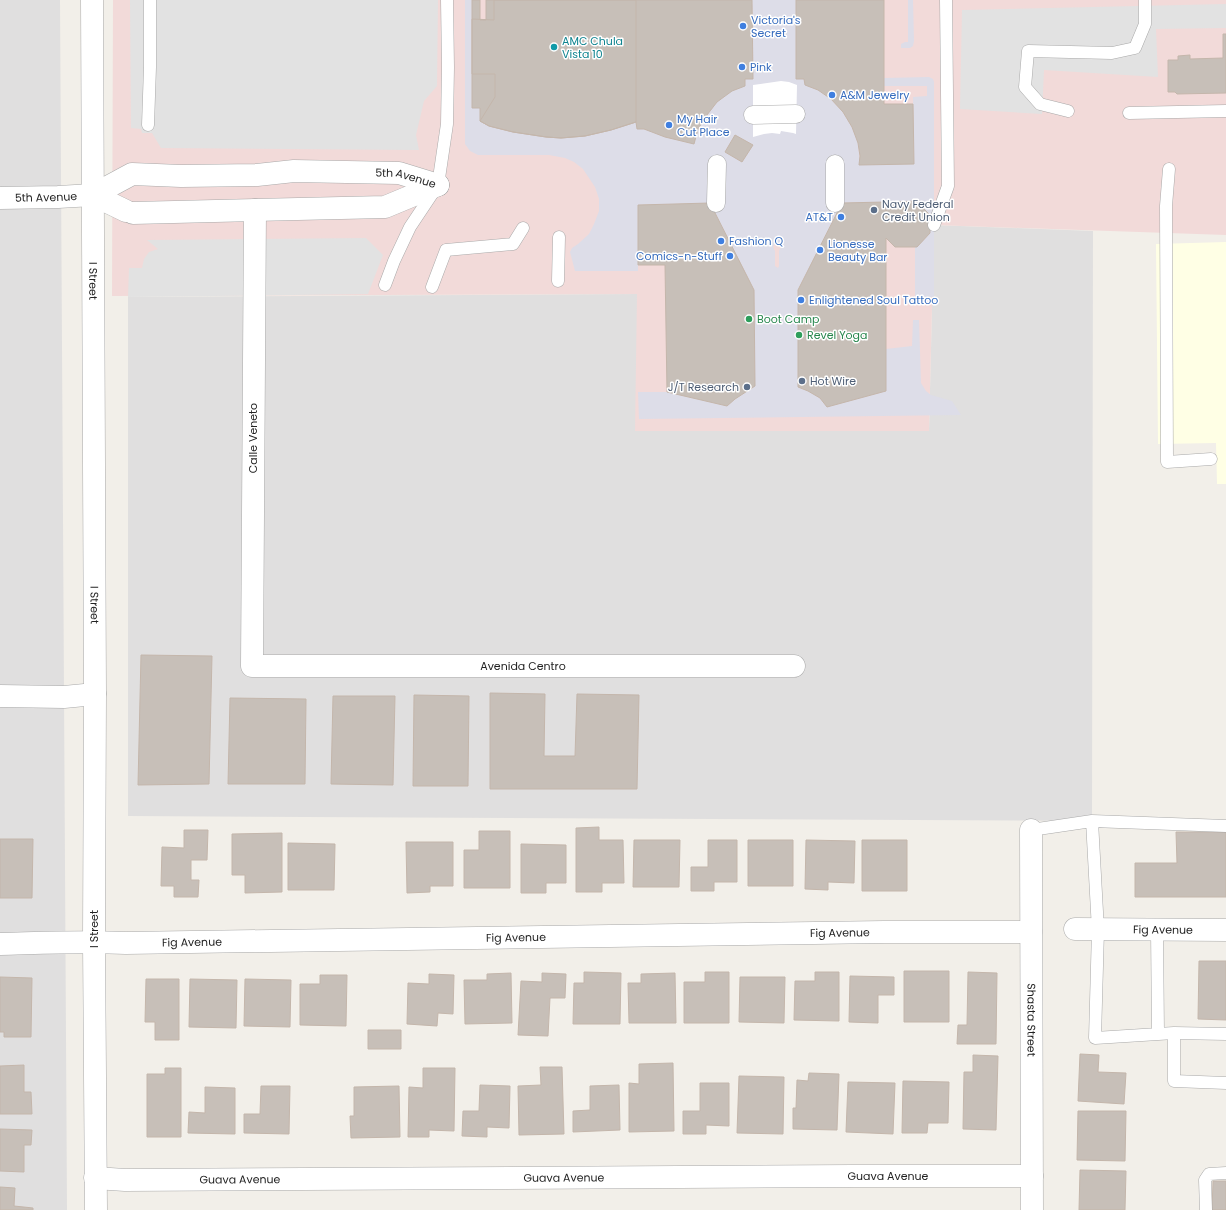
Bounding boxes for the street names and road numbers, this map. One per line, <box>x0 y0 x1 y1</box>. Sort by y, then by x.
street label: 5th Avenue <box>375 165 438 192</box>
street label: 5th Avenue <box>15 188 78 206</box>
street label: I Street <box>85 262 101 300</box>
street label: Calle Veneto <box>245 403 261 473</box>
street label: I Street <box>87 586 103 624</box>
street label: Avenida Centro <box>480 658 566 674</box>
street label: I Street <box>86 910 102 948</box>
street label: Fig Avenue <box>1133 921 1193 938</box>
street label: Fig Avenue <box>810 924 870 941</box>
street label: Fig Avenue <box>486 929 546 946</box>
street label: Fig Avenue <box>162 934 222 950</box>
street label: Shasta Street <box>1023 983 1040 1057</box>
street label: Guava Avenue <box>847 1168 929 1184</box>
street label: Guava Avenue <box>523 1169 605 1186</box>
street label: Guava Avenue <box>199 1171 281 1188</box>

